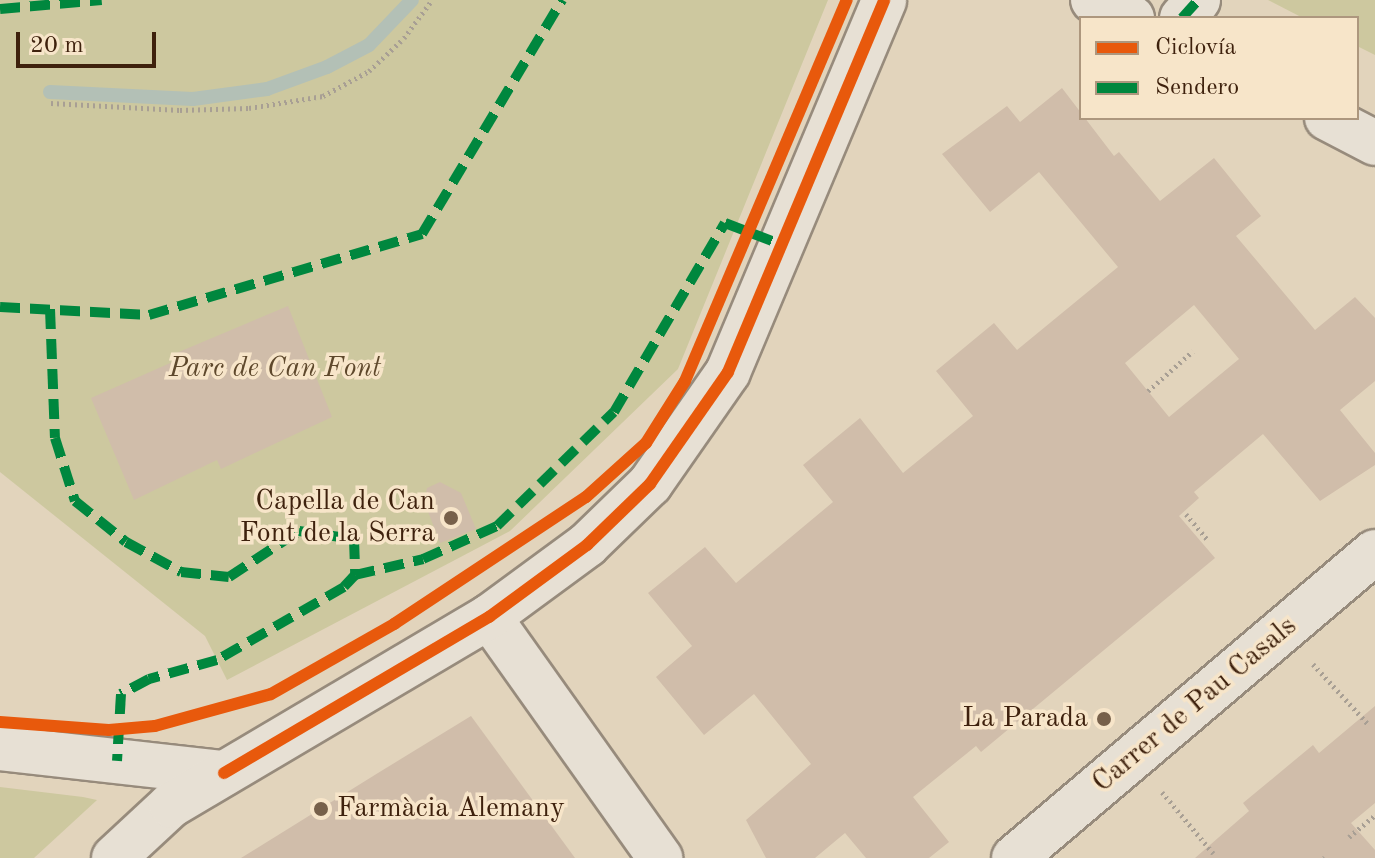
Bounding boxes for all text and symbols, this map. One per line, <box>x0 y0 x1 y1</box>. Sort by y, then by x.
scale bar <box>20 16 160 66</box>
legend <box>1079 16 1359 120</box>
text: 20 m <box>30 34 84 58</box>
text: Ciclovía <box>1155 36 1236 60</box>
text: Sendero <box>1155 76 1239 100</box>
park label: Parc de Can Font <box>169 352 381 386</box>
place label: Capella de Can Font de la Serra <box>240 485 435 551</box>
marker: Capella de Can Font de la Serra <box>442 509 460 527</box>
street label: Carrer de Pau Casals <box>1086 610 1304 800</box>
place label: La Parada <box>962 702 1088 736</box>
marker: La Parada <box>1095 710 1113 728</box>
place label: Farmàcia Alemany <box>337 792 565 826</box>
marker: Farmàcia Alemany <box>312 800 330 818</box>

